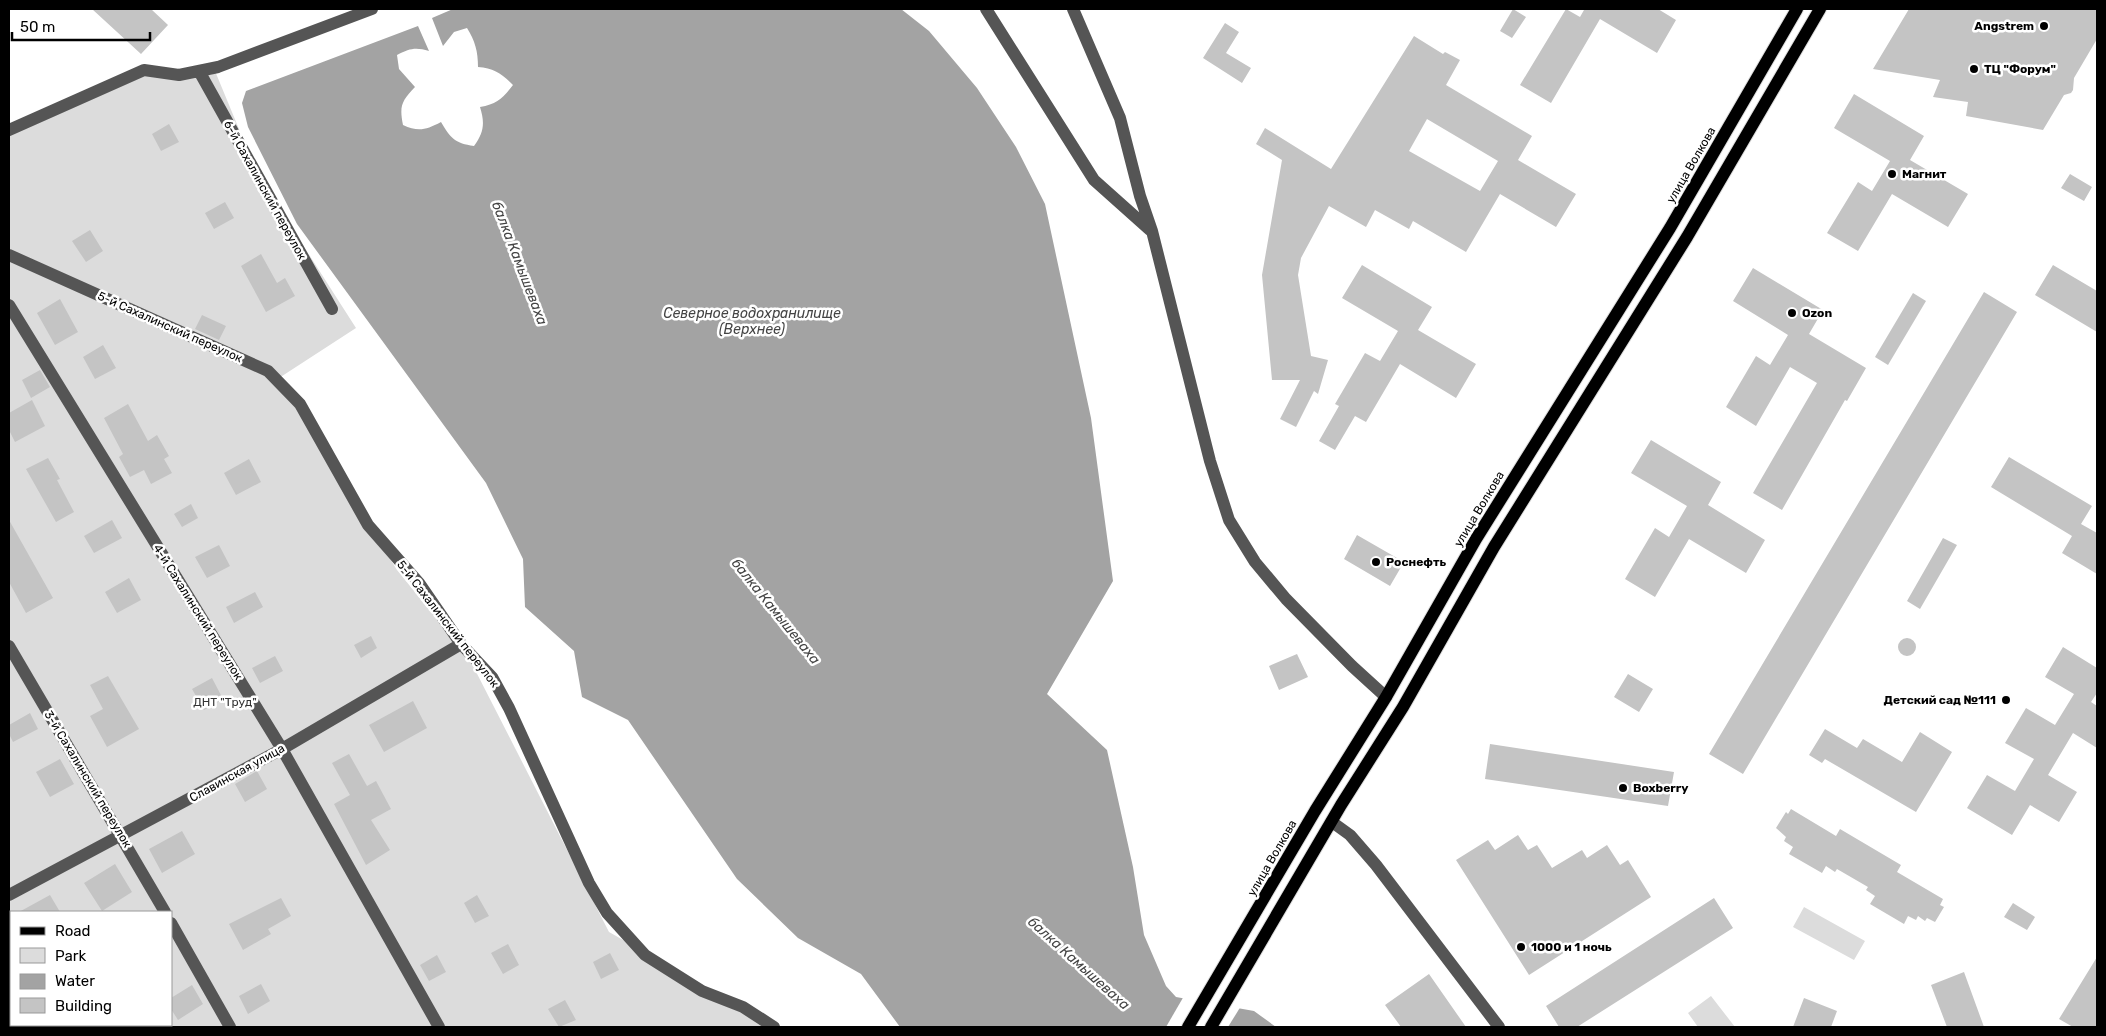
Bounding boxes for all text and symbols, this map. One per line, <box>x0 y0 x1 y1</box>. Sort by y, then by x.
scale bar <box>12 10 150 42</box>
text: 50 m <box>20 18 55 36</box>
place label: Angstrem <box>1974 19 2034 33</box>
marker: Angstrem <box>2038 20 2050 32</box>
place label: ТЦ "Форум" <box>1984 62 2056 76</box>
marker: ТЦ "Форум" <box>1968 63 1980 75</box>
street label: 6-й Сахалинский переулок <box>221 118 309 263</box>
street label: улица Волкова <box>1664 124 1718 206</box>
place label: Магнит <box>1902 167 1947 181</box>
marker: Магнит <box>1886 168 1898 180</box>
water label: балка Камышеваха <box>488 199 551 327</box>
street label: 5-й Сахалинский переулок <box>95 289 245 366</box>
water label: Северное водохранилище (Верхнее) <box>663 305 841 338</box>
place label: Ozon <box>1802 306 1832 320</box>
marker: Ozon <box>1786 307 1798 319</box>
street label: улица Волкова <box>1451 469 1507 549</box>
street label: 4-й Сахалинский переулок <box>150 542 246 683</box>
water label: балка Камышеваха <box>728 555 823 668</box>
place label: Роснефть <box>1386 555 1447 569</box>
marker: Роснефть <box>1370 556 1382 568</box>
street label: 5-й Сахалинский переулок <box>394 558 502 691</box>
place label: Детский сад №111 <box>1884 693 1996 707</box>
marker: Детский сад №111 <box>2000 694 2012 706</box>
park label: ДНТ "Труд" <box>193 695 257 709</box>
street label: 3-й Сахалинский переулок <box>42 708 135 850</box>
street label: Славинская улица <box>187 741 287 805</box>
place label: Boxberry <box>1633 781 1688 795</box>
marker: Boxberry <box>1617 782 1629 794</box>
street label: улица Волкова <box>1245 817 1299 899</box>
legend <box>10 911 172 1026</box>
water label: балка Камышеваха <box>1024 913 1133 1013</box>
text: Road <box>55 922 91 940</box>
place label: 1000 и 1 ночь <box>1531 940 1612 954</box>
marker: 1000 и 1 ночь <box>1515 941 1527 953</box>
text: Park <box>55 947 86 965</box>
text: Water <box>55 972 95 990</box>
text: Building <box>55 997 112 1015</box>

